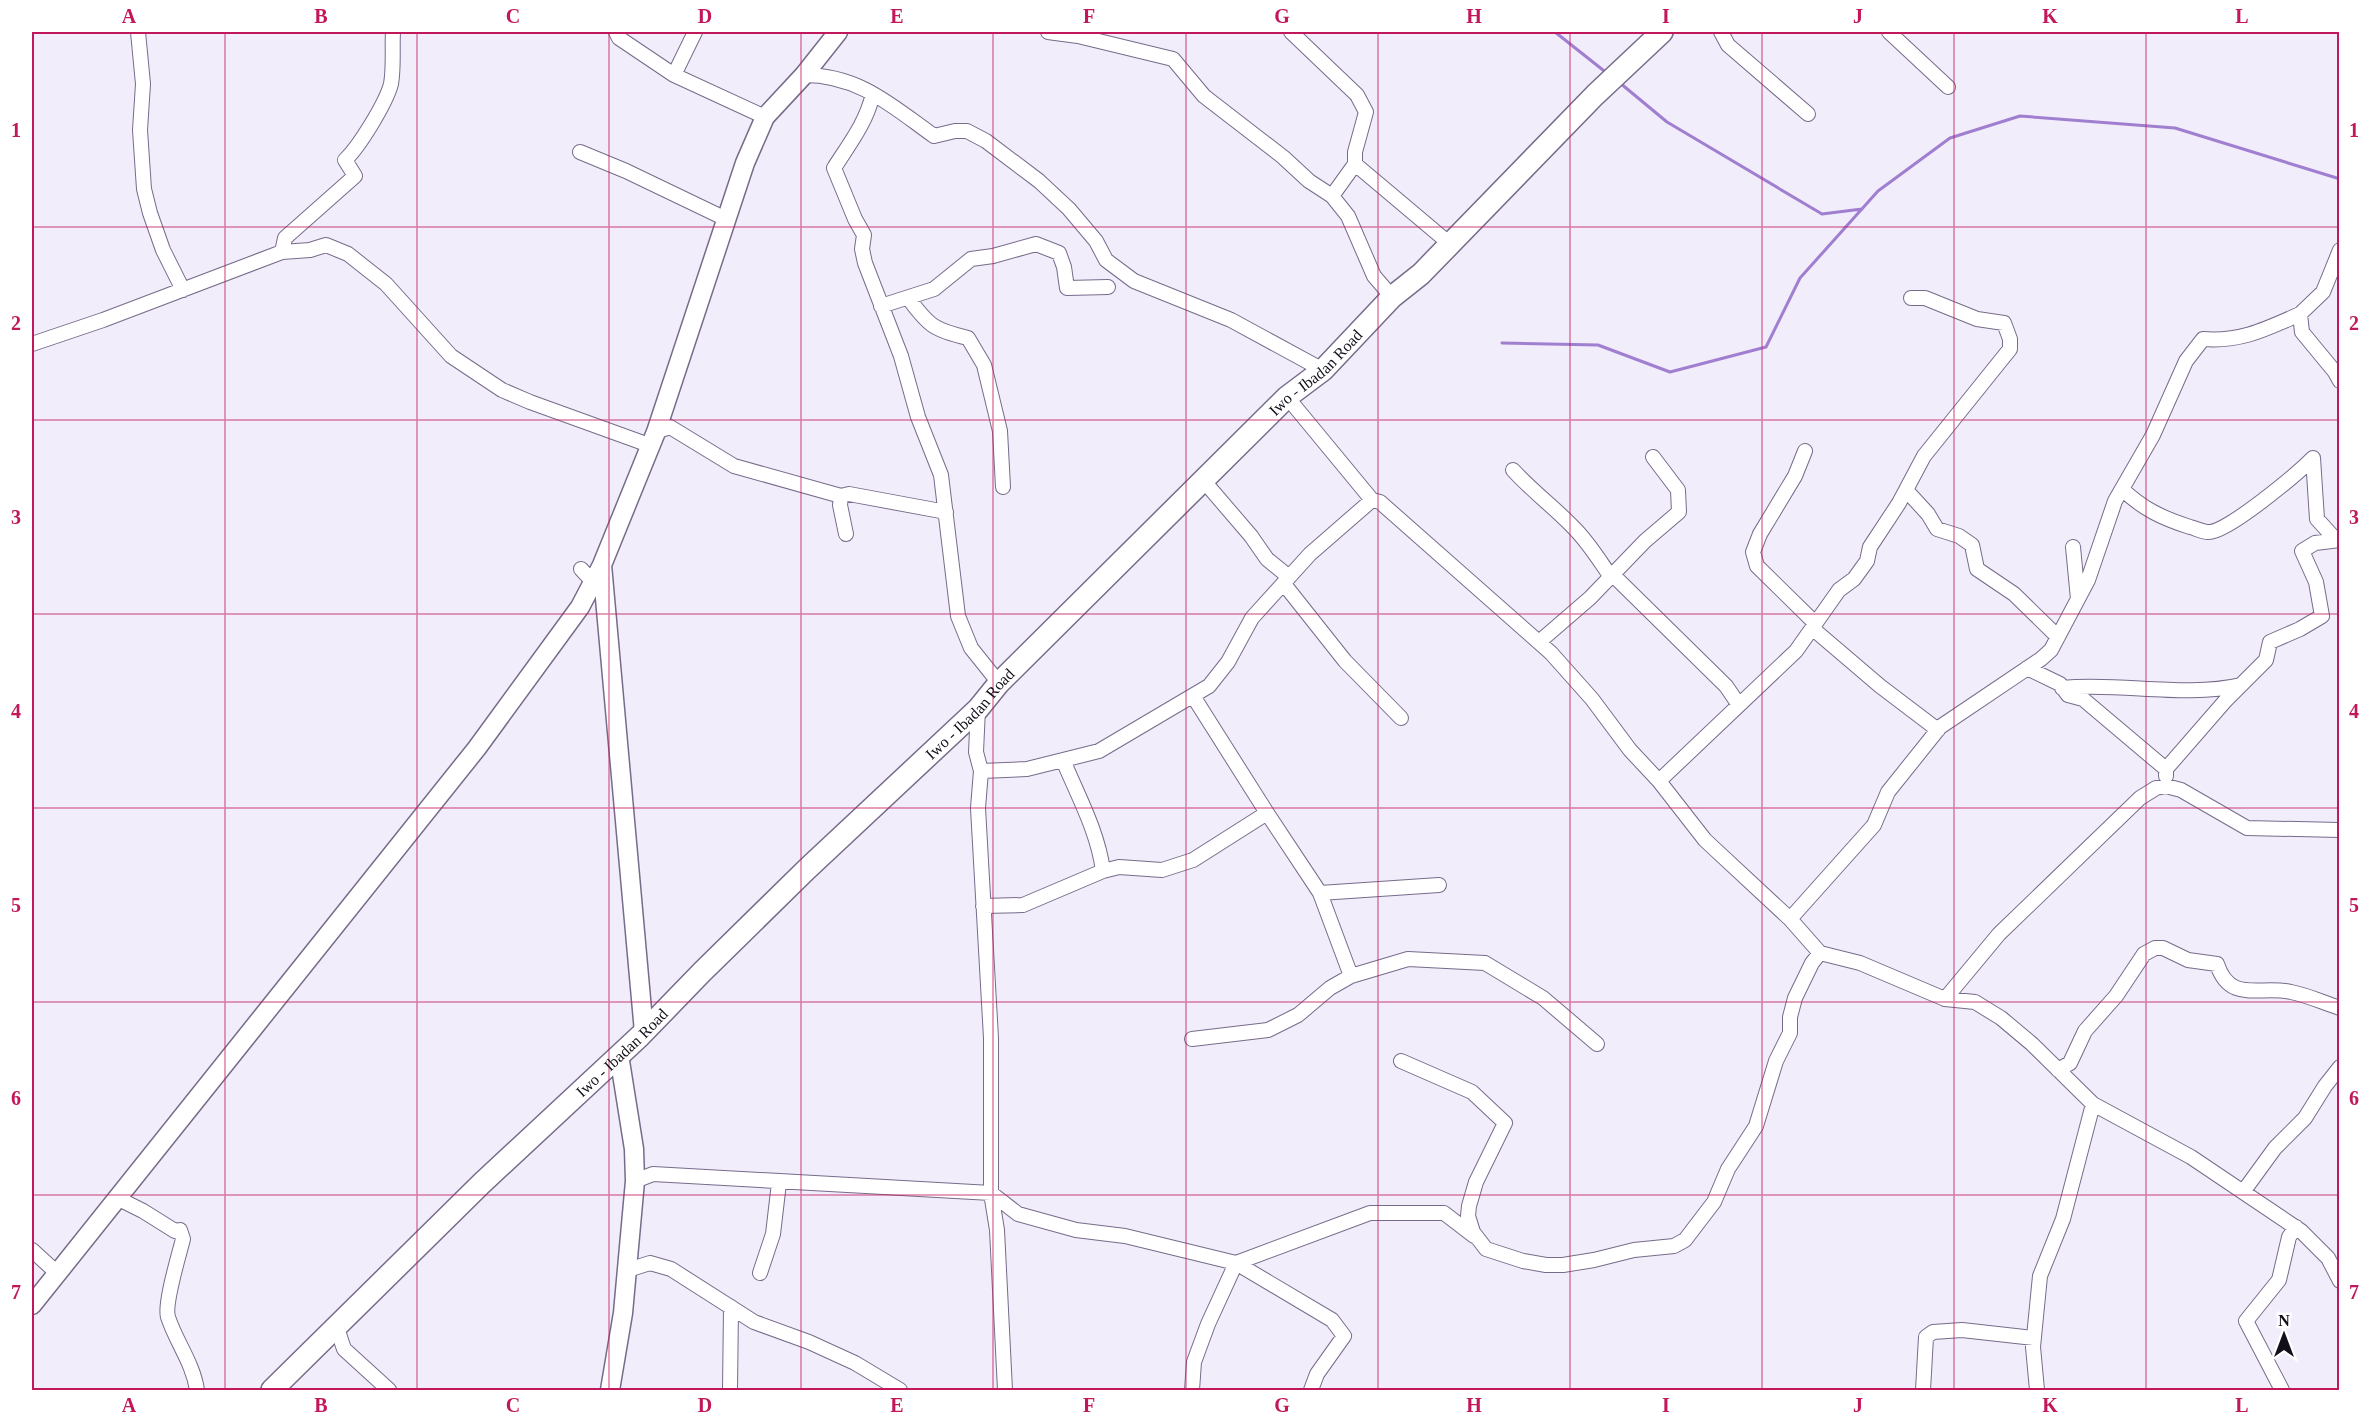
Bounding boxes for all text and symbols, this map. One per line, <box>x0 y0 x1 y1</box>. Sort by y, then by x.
text: A <box>122 5 137 27</box>
text: B <box>314 5 328 27</box>
text: C <box>506 5 520 27</box>
text: D <box>698 5 712 27</box>
text: E <box>890 5 904 27</box>
text: F <box>1083 5 1095 27</box>
text: G <box>1274 5 1290 27</box>
text: H <box>1466 5 1482 27</box>
text: I <box>1662 5 1670 27</box>
text: J <box>1853 5 1863 27</box>
text: K <box>2042 5 2058 27</box>
text: L <box>2235 5 2249 27</box>
text: 1 <box>11 119 21 141</box>
text: 1 <box>2349 119 2359 141</box>
text: 2 <box>11 312 21 334</box>
text: 2 <box>2349 312 2359 334</box>
street label: Iwo - Ibadan Road <box>1266 326 1366 419</box>
text: 3 <box>11 506 21 528</box>
text: 3 <box>2349 506 2359 528</box>
street label: Iwo - Ibadan Road <box>922 665 1018 763</box>
text: 4 <box>11 700 21 722</box>
text: 4 <box>2349 700 2359 722</box>
text: 5 <box>11 894 21 916</box>
text: 5 <box>2349 894 2359 916</box>
street label: Iwo - Ibadan Road <box>573 1005 671 1100</box>
text: 6 <box>11 1087 21 1109</box>
text: 6 <box>2349 1087 2359 1109</box>
text: 7 <box>11 1281 21 1303</box>
text: 7 <box>2349 1281 2359 1303</box>
north arrow <box>2254 1305 2314 1365</box>
text: N <box>2278 1312 2290 1329</box>
text: A <box>122 1394 137 1416</box>
text: B <box>314 1394 328 1416</box>
text: C <box>506 1394 520 1416</box>
text: D <box>698 1394 712 1416</box>
text: E <box>890 1394 904 1416</box>
text: F <box>1083 1394 1095 1416</box>
text: G <box>1274 1394 1290 1416</box>
text: H <box>1466 1394 1482 1416</box>
text: I <box>1662 1394 1670 1416</box>
text: J <box>1853 1394 1863 1416</box>
text: K <box>2042 1394 2058 1416</box>
text: L <box>2235 1394 2249 1416</box>

